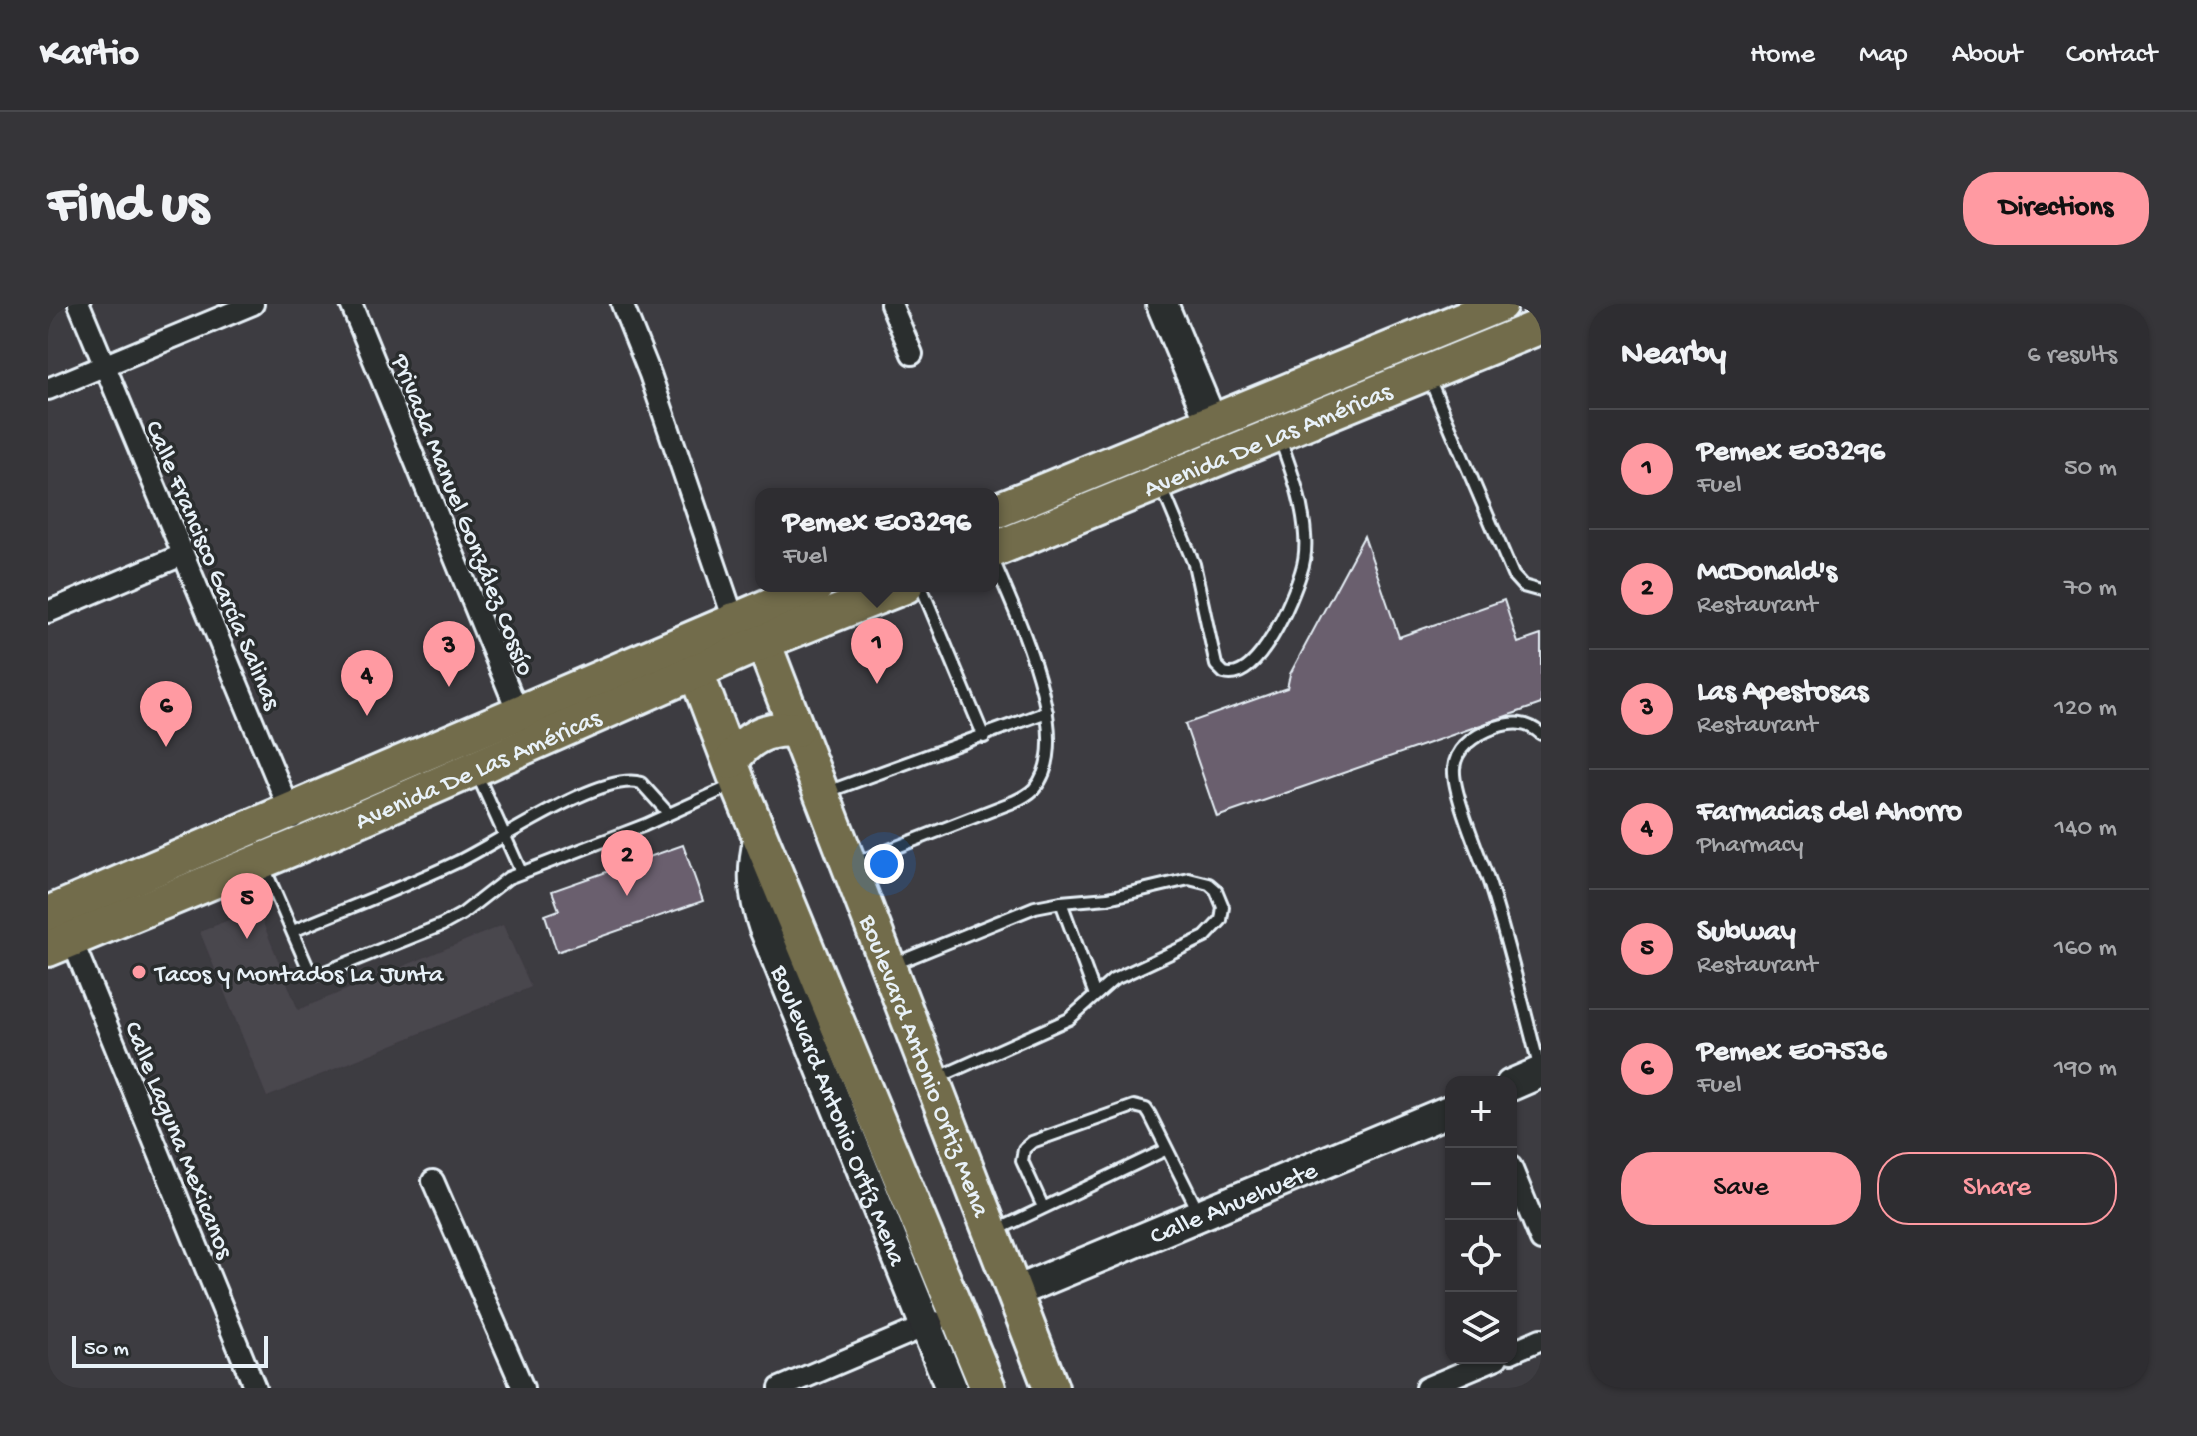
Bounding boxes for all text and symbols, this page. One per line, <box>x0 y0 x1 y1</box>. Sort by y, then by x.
text: Kartio <box>40 33 139 77</box>
text: Home <box>1750 39 1815 72</box>
text: Map <box>1859 39 1908 72</box>
text: About <box>1952 39 2022 72</box>
text: Contact <box>2066 39 2157 72</box>
button: Directions <box>1963 172 2149 245</box>
text: Find us <box>48 175 208 241</box>
text: Nearby <box>1621 336 1726 376</box>
text: 6 results <box>2027 341 2117 372</box>
street label: Privada Manuel González Cossío <box>382 349 540 681</box>
street label: Avenida De Las Américas <box>1140 377 1399 507</box>
street label: Calle Francisco García Salinas <box>136 417 286 716</box>
text: Pemex E03296 <box>1697 436 1885 471</box>
text: 1 <box>1642 454 1652 485</box>
text: 50 m <box>2064 454 2117 485</box>
text: Fuel <box>1697 471 1742 502</box>
popup <box>755 488 999 592</box>
text: Pemex E03296 <box>783 507 971 542</box>
text: Fuel <box>783 542 828 573</box>
text: McDonald's <box>1697 556 1837 591</box>
text: 2 <box>1641 574 1653 605</box>
text: 70 m <box>2064 574 2117 605</box>
text: Restaurant <box>1697 591 1817 622</box>
pin: 1 <box>851 618 903 684</box>
pin: 3 <box>423 621 475 687</box>
pin: 4 <box>341 650 393 716</box>
text: Las Apestosas <box>1697 676 1868 711</box>
pin: 6 <box>140 681 192 747</box>
text: 3 <box>1640 694 1654 725</box>
text: 120 m <box>2054 694 2117 725</box>
street label: Avenida De Las Américas <box>351 703 608 839</box>
text: Restaurant <box>1697 711 1817 742</box>
text: Farmacias del Ahorro <box>1697 796 1962 831</box>
text: 4 <box>1641 814 1653 845</box>
text: 140 m <box>2055 814 2117 845</box>
pin: 2 <box>601 830 653 896</box>
text: Pharmacy <box>1697 831 1803 862</box>
your location <box>864 844 904 884</box>
pin: 5 <box>221 873 273 939</box>
street label: Boulevard Antonio Ortiz Mena <box>850 910 995 1224</box>
text: Subway <box>1697 916 1796 951</box>
text: 5 <box>1640 934 1654 965</box>
text: 160 m <box>2054 934 2117 965</box>
text: Restaurant <box>1697 951 1817 982</box>
place label: Tacos y Montados La Junta <box>153 961 445 992</box>
street label: Boulevard Antonio Ortíz Mena <box>761 961 911 1272</box>
marker: Tacos y Montados La Junta <box>130 963 148 981</box>
street label: Calle Laguna Mexicanos <box>115 1018 239 1265</box>
text: Pemex E07536 <box>1697 1036 1887 1071</box>
text: 6 <box>1640 1054 1654 1085</box>
text: 190 m <box>2054 1054 2117 1085</box>
text: Fuel <box>1697 1071 1742 1102</box>
map controls <box>1445 1076 1517 1364</box>
button: + <box>1445 1076 1517 1148</box>
button: − <box>1445 1148 1517 1220</box>
button: Save <box>1621 1152 1861 1225</box>
button: Share <box>1877 1152 2117 1225</box>
street label: Calle Ahuehuete <box>1146 1156 1323 1254</box>
button: locate <box>1445 1220 1517 1292</box>
button: layers <box>1445 1292 1517 1364</box>
scale bar <box>72 1332 268 1368</box>
text: 50 m <box>84 1337 129 1363</box>

